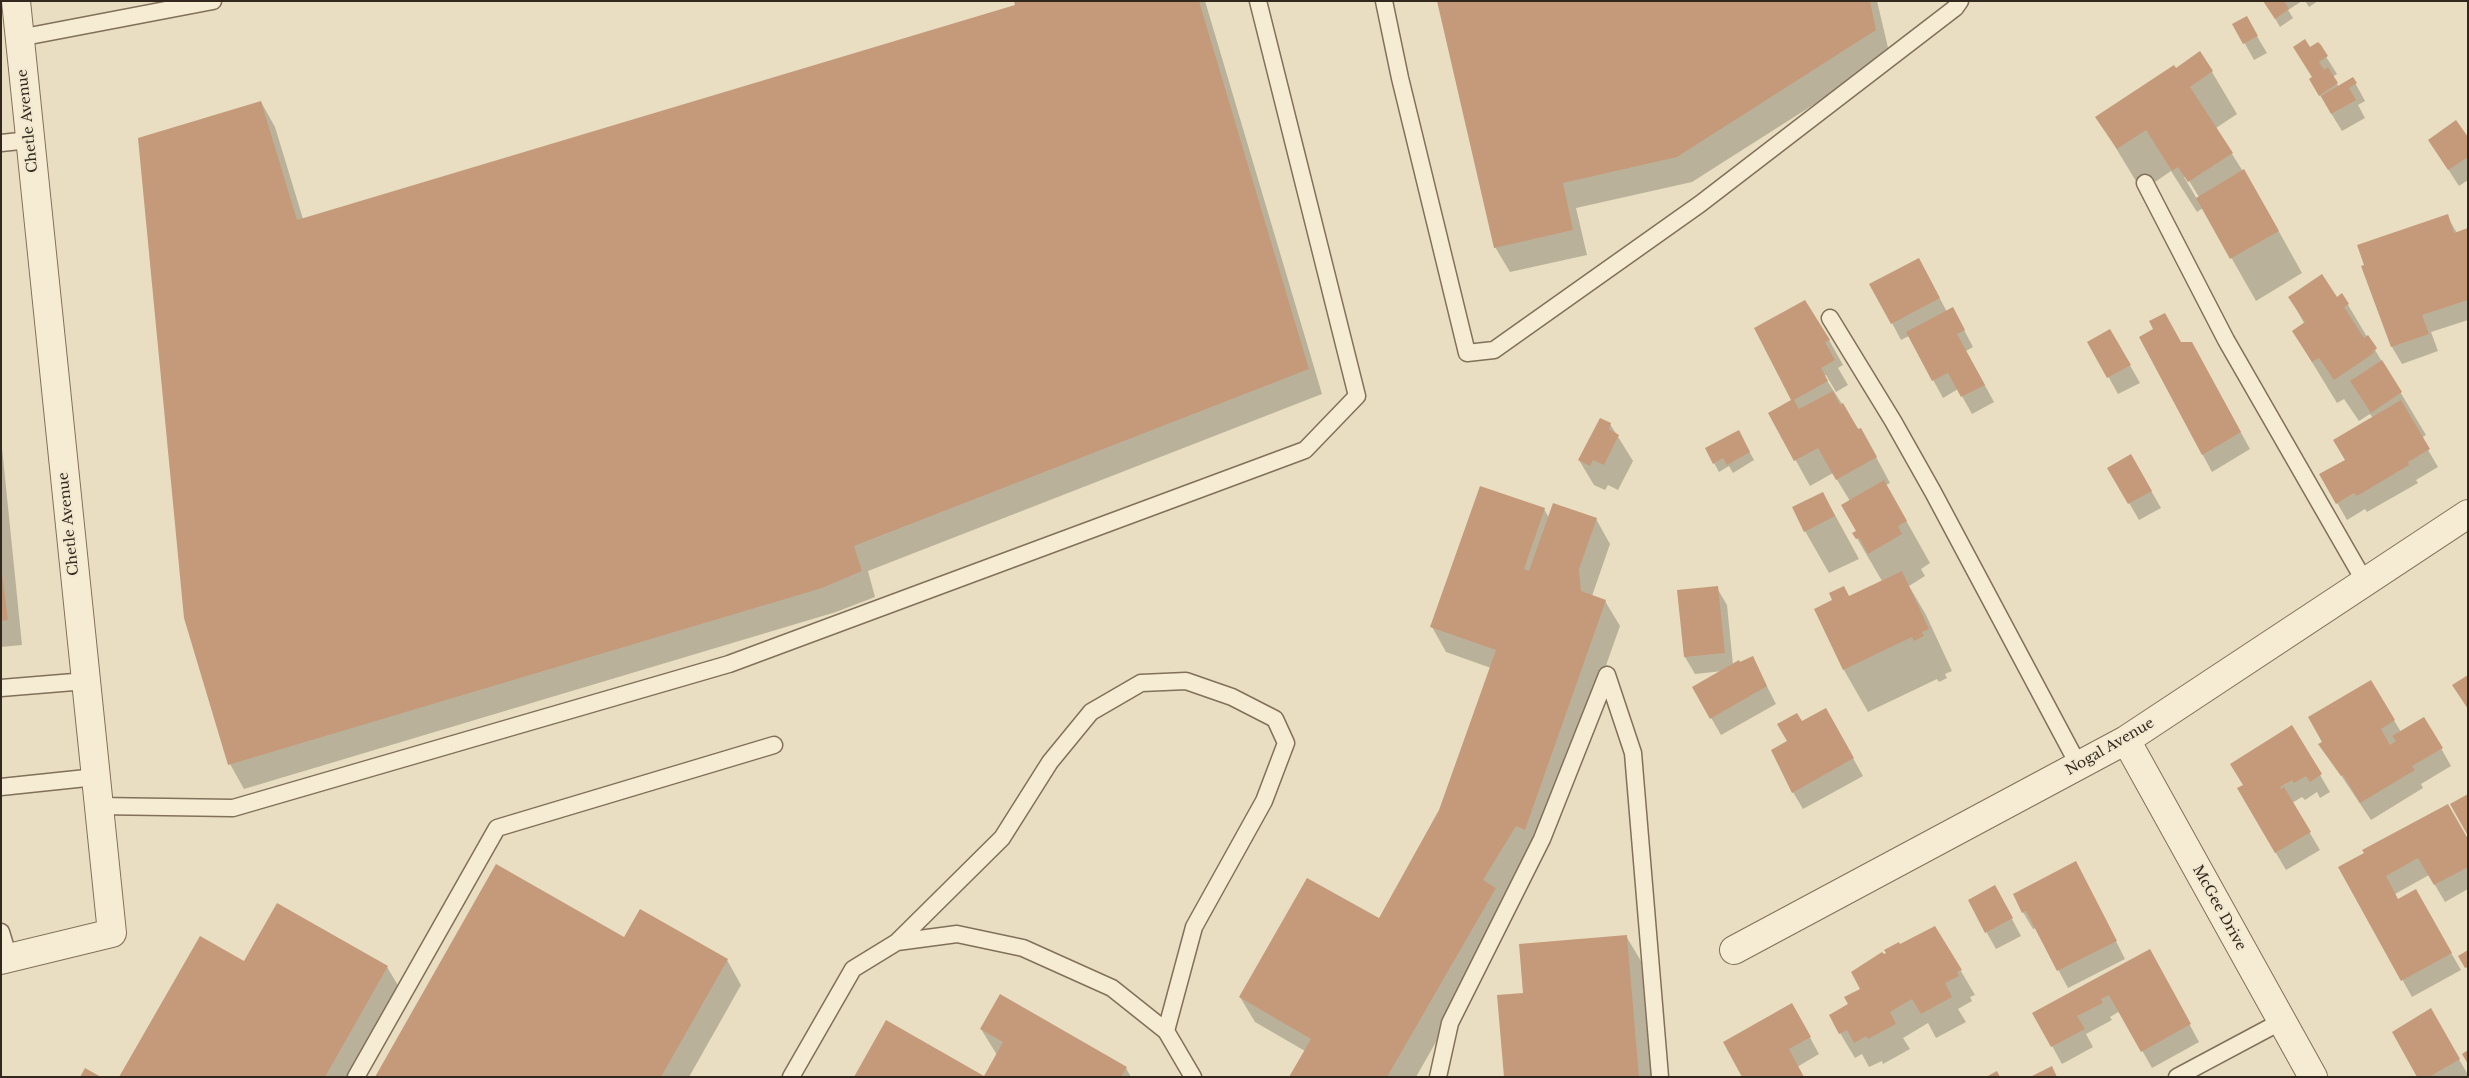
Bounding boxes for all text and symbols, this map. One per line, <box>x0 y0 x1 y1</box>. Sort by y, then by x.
street label: Chetle Avenue <box>14 68 42 174</box>
street label: Chetle Avenue <box>55 471 83 577</box>
street label: Nogal Avenue <box>2063 715 2157 779</box>
street label: McGee Drive <box>2189 863 2249 953</box>

